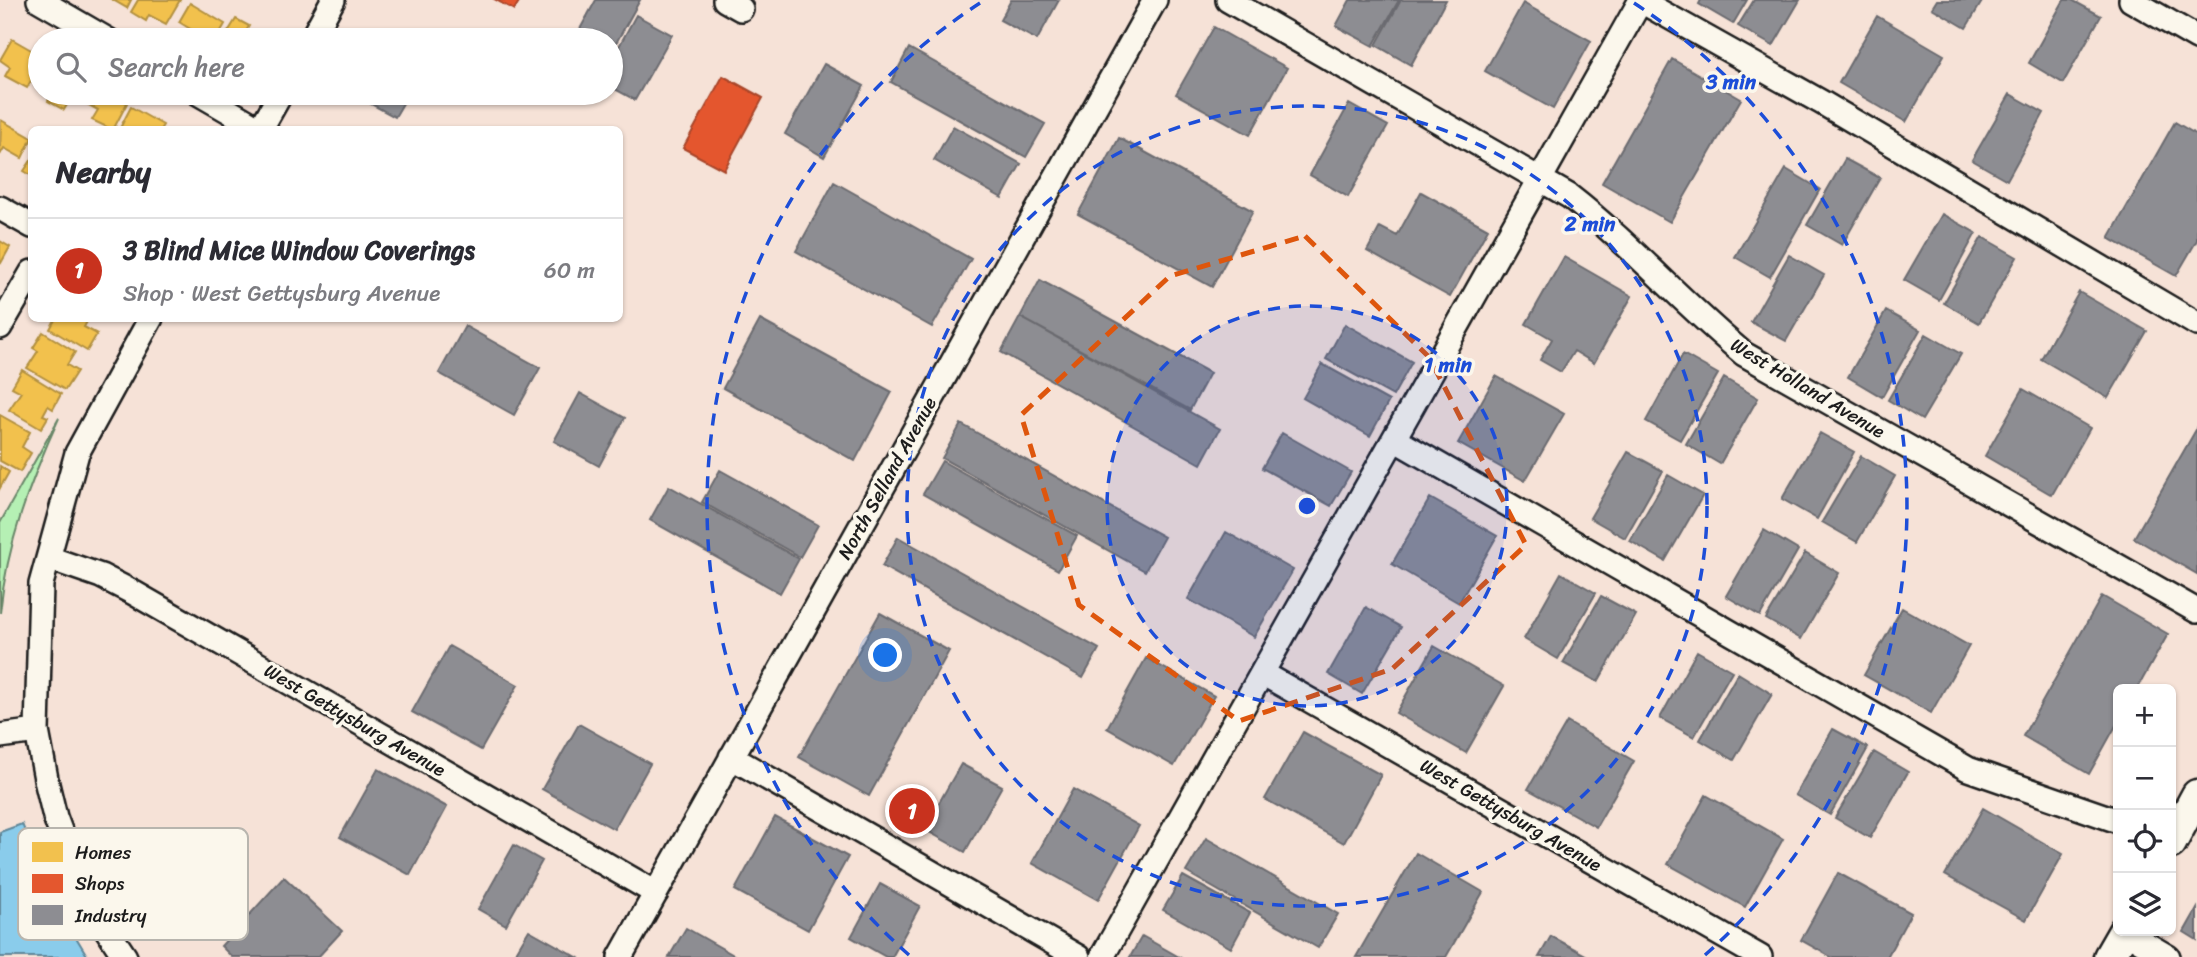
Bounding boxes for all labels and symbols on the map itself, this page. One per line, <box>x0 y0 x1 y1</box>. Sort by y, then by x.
text: 3 min <box>1705 63 1757 101</box>
text: 2 min <box>1564 205 1616 243</box>
street label: West Holland Avenue <box>1724 329 1892 447</box>
text: 1 min <box>1424 346 1473 384</box>
street label: North Selland Avenue <box>828 390 946 566</box>
centre of rings <box>1295 494 1319 518</box>
your location <box>868 638 902 672</box>
street label: West Gettysburg Avenue <box>258 654 452 786</box>
street label: West Gettysburg Avenue <box>1414 749 1608 881</box>
pin: 1 <box>889 785 935 837</box>
legend <box>18 828 248 940</box>
text: Homes <box>75 836 131 869</box>
text: Shops <box>75 867 125 900</box>
text: Industry <box>74 899 147 932</box>

